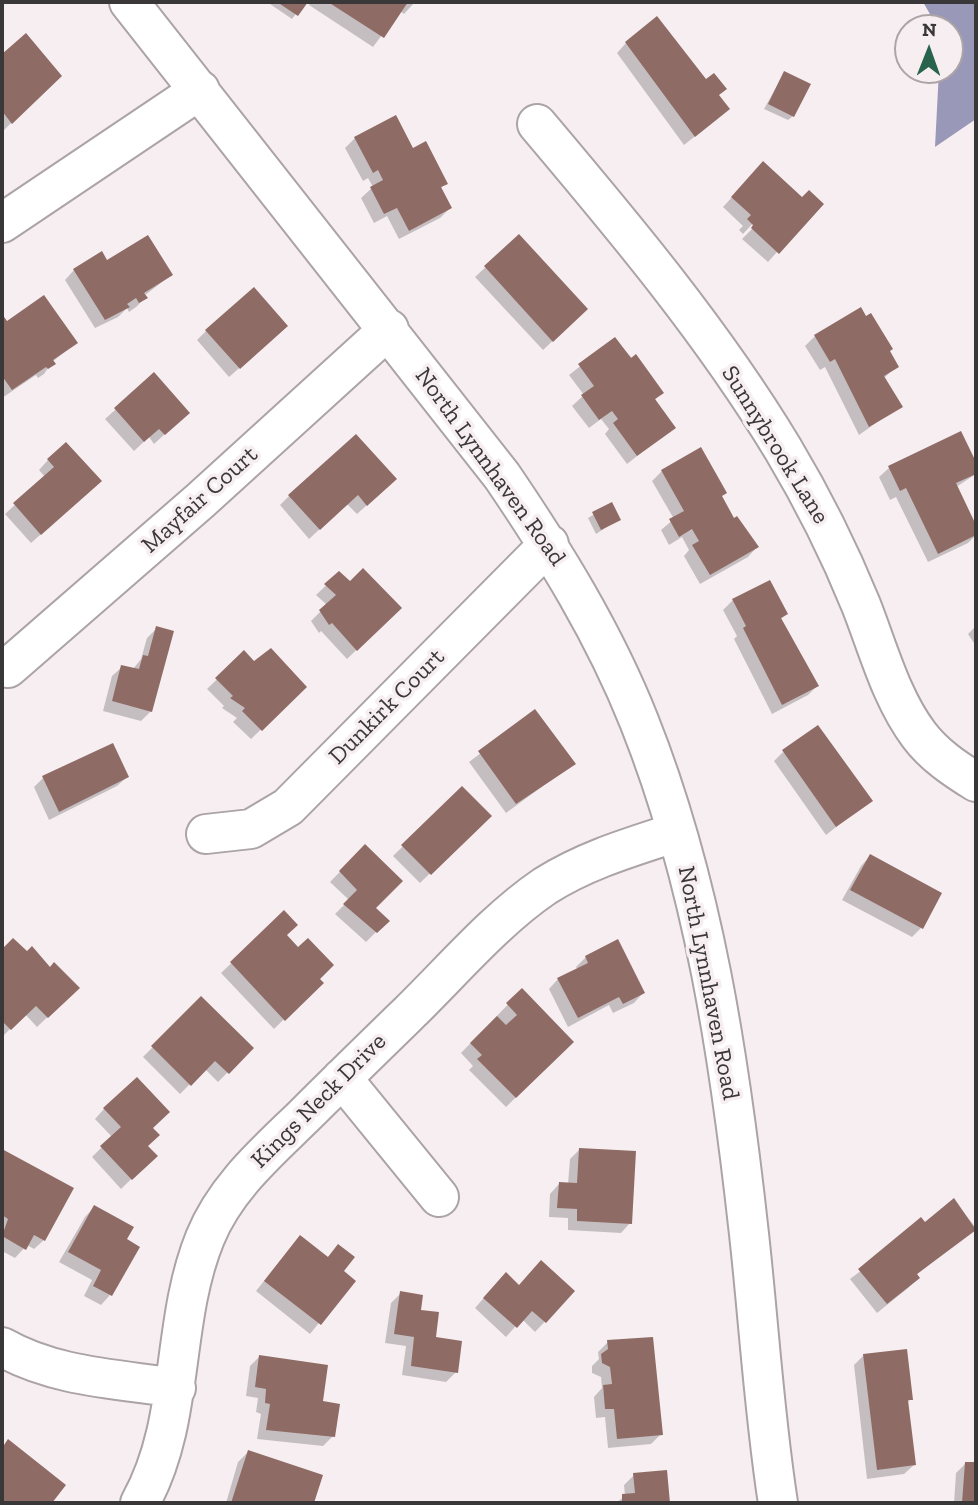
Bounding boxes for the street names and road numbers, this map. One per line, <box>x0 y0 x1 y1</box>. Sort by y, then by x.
street label: Sunnybrook Lane <box>715 361 835 529</box>
street label: North Lynnhaven Road <box>408 362 572 572</box>
street label: Mayfair Court <box>136 440 264 560</box>
street label: Dunkirk Court <box>323 643 451 771</box>
street label: North Lynnhaven Road <box>671 864 745 1102</box>
street label: Kings Neck Drive <box>246 1028 392 1174</box>

